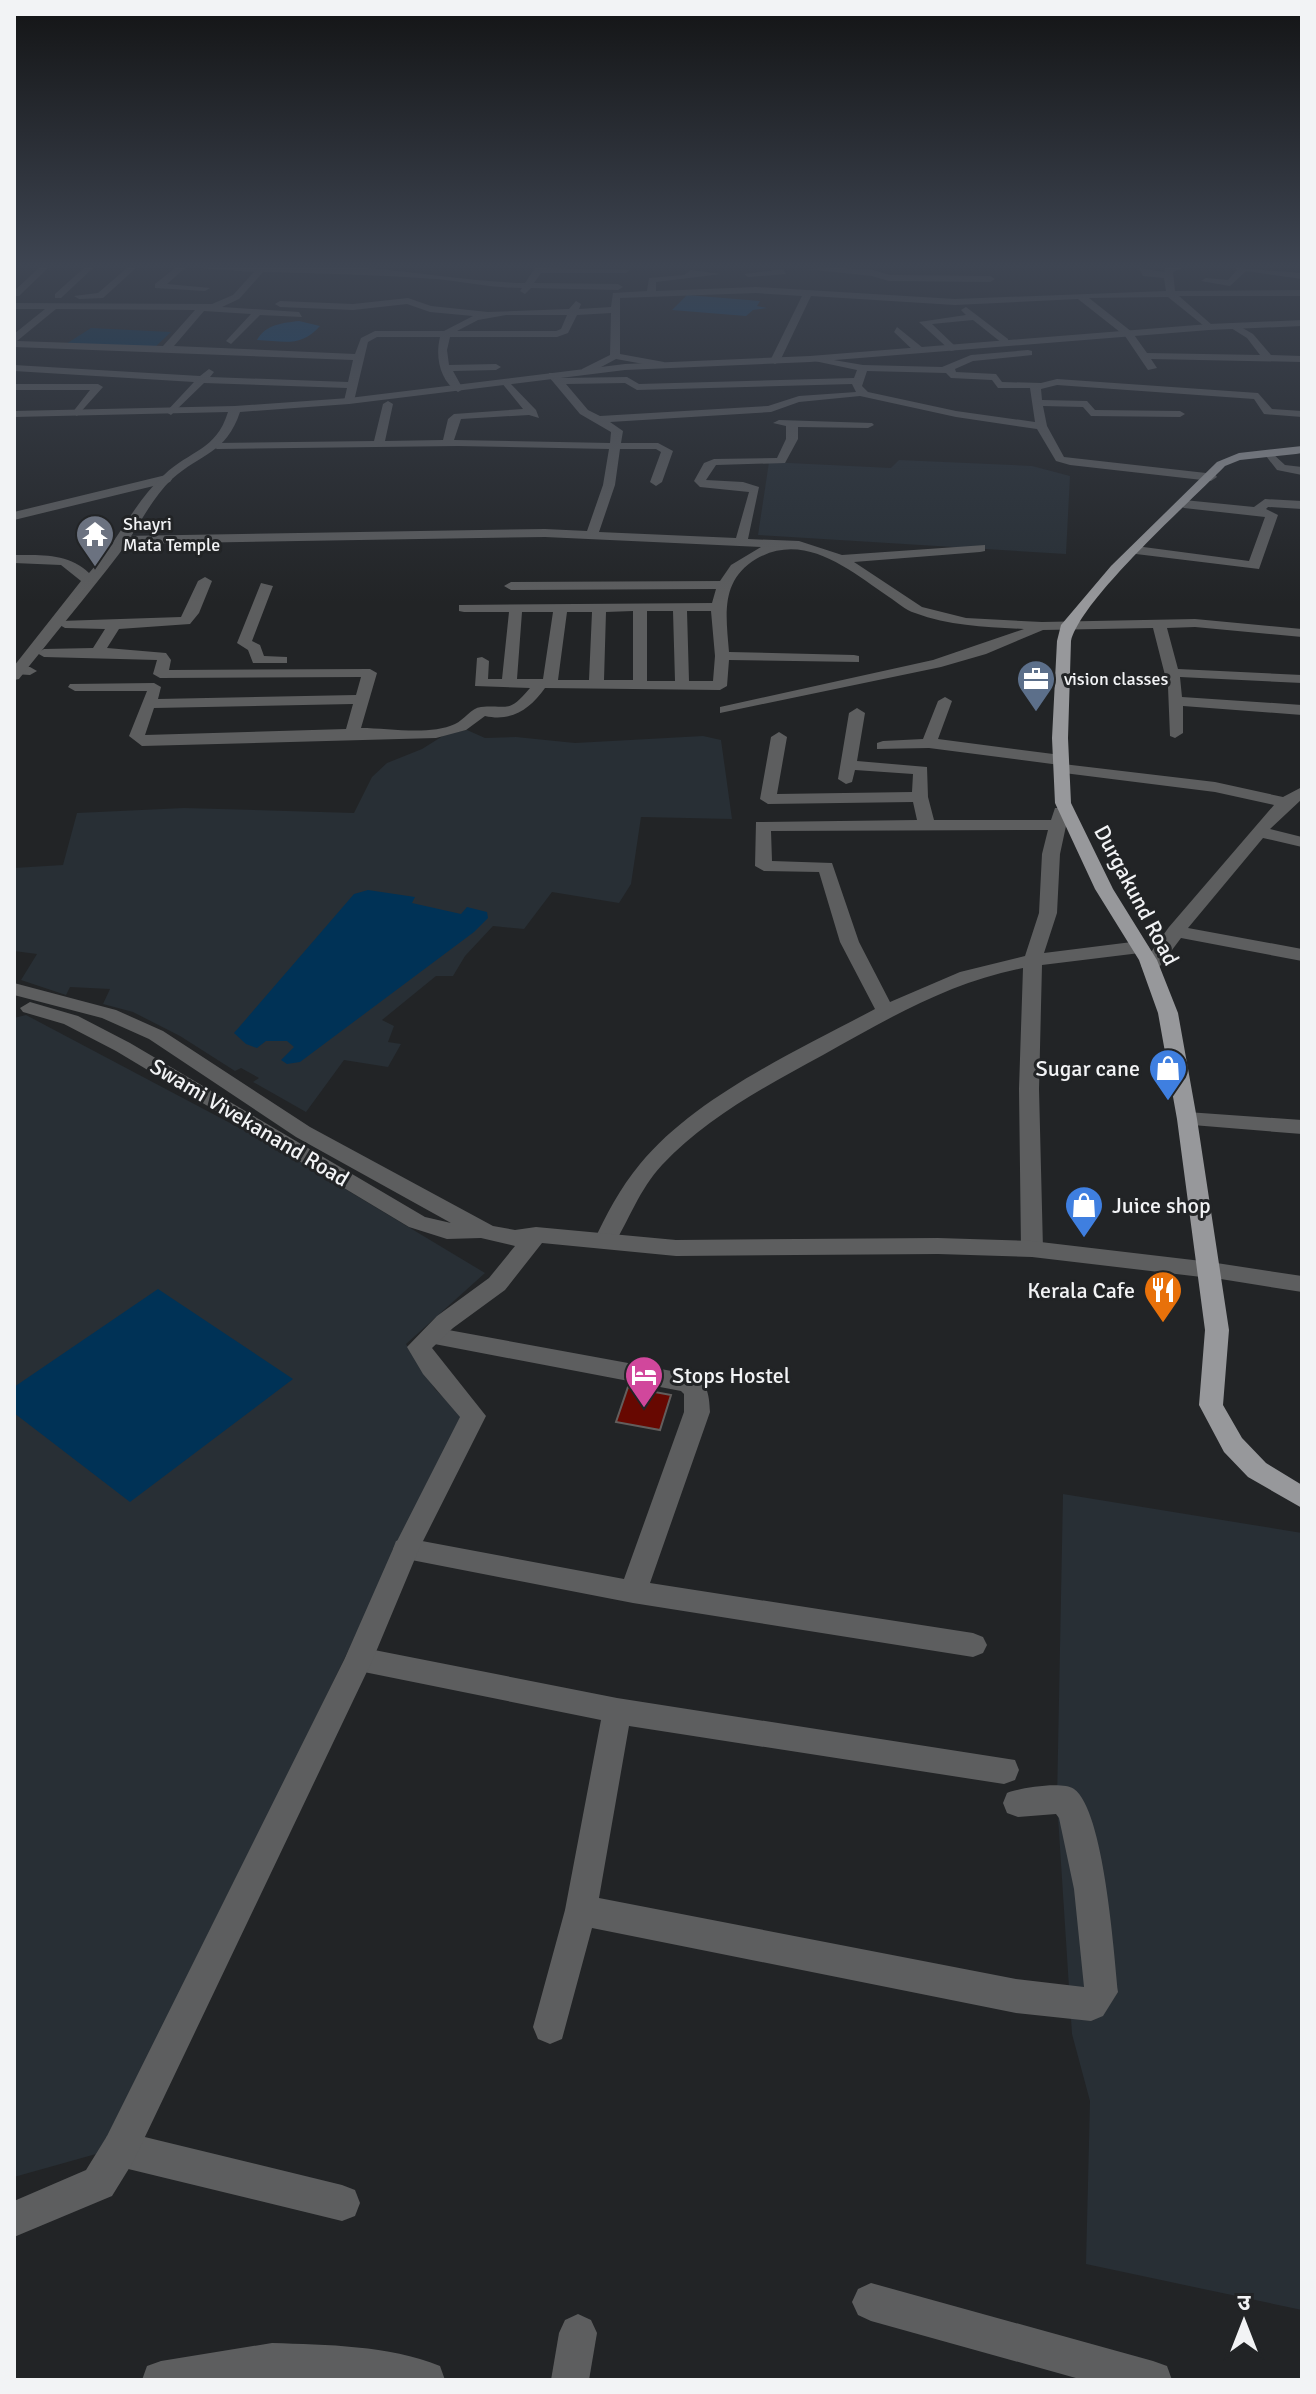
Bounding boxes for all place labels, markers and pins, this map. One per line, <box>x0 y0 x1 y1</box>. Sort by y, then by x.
temple icon: Shayri Mata Temple <box>74 513 116 568</box>
place label: Shayri Mata Temple <box>123 513 220 556</box>
office icon: vision classes <box>1015 658 1057 713</box>
place label: vision classes <box>1064 668 1168 690</box>
shop icon: Sugar cane <box>1147 1047 1189 1102</box>
place label: Sugar cane <box>1036 1055 1140 1082</box>
shop icon: Juice shop <box>1063 1184 1105 1239</box>
place label: Juice shop <box>1112 1192 1211 1219</box>
restaurant icon: Kerala Cafe <box>1142 1269 1184 1324</box>
place label: Kerala Cafe <box>1027 1277 1135 1304</box>
hotel icon: Stops Hostel <box>623 1354 665 1409</box>
place label: Stops Hostel <box>672 1362 790 1389</box>

